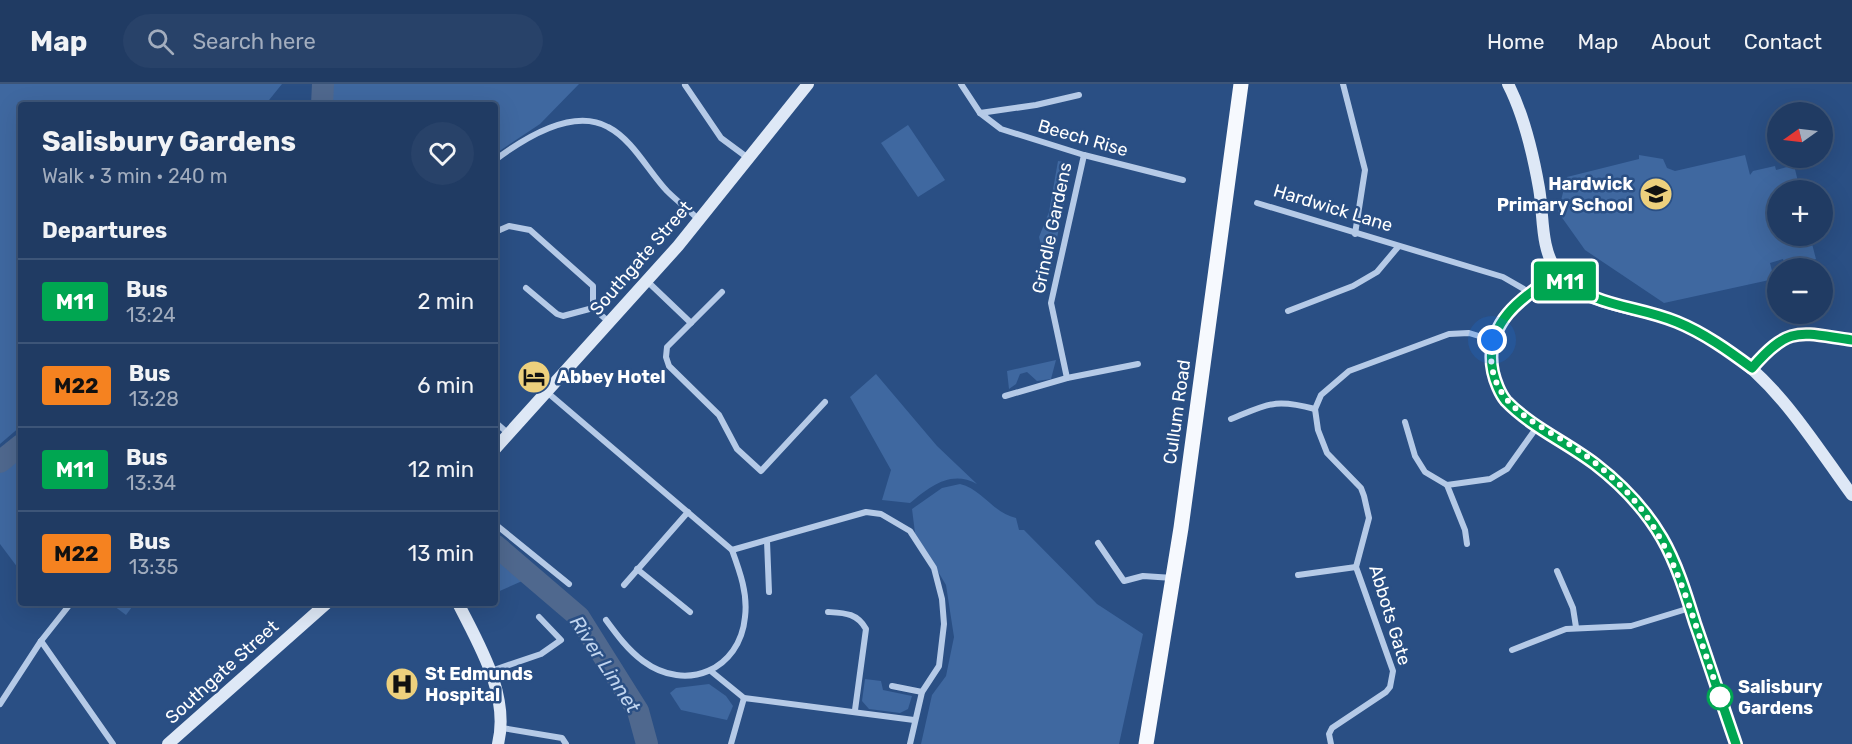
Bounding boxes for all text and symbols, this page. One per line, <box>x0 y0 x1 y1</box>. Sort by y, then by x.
search box <box>123 14 543 68</box>
text: Map <box>30 25 87 58</box>
icon: search <box>144 25 177 58</box>
text: Search here <box>192 28 316 55</box>
text: Home <box>1487 29 1544 54</box>
text: Map <box>1577 29 1618 54</box>
text: About <box>1651 29 1711 54</box>
text: Contact <box>1744 29 1822 54</box>
north arrow <box>1767 102 1833 168</box>
map controls <box>1767 102 1833 324</box>
street label: Beech Rise <box>1035 115 1131 161</box>
button: heart <box>411 122 474 185</box>
text: Salisbury Gardens <box>42 125 296 158</box>
street label: Grindle Gardens <box>1027 160 1077 296</box>
text: Walk · 3 min · 240 m <box>42 164 227 188</box>
place label: Hardwick Primary School <box>1497 173 1633 216</box>
school or university icon: Hardwick Primary School <box>1638 176 1674 212</box>
street label: Hardwick Lane <box>1271 179 1395 237</box>
button: + <box>1767 180 1833 246</box>
street label: Southgate Street <box>585 196 697 320</box>
text: Departures <box>42 217 167 244</box>
button: − <box>1767 258 1833 324</box>
line badge: M11 <box>1530 262 1600 300</box>
text: M11 <box>1546 269 1584 294</box>
text: Bus <box>126 276 168 303</box>
text: 2 min <box>417 288 474 315</box>
text: M11 <box>56 289 94 314</box>
text: 13:24 <box>126 303 176 327</box>
your location <box>1477 325 1507 355</box>
street label: Cullum Road <box>1159 358 1195 466</box>
hotel icon: Abbey Hotel <box>516 359 552 395</box>
text: Bus <box>129 360 170 387</box>
place label: Abbey Hotel <box>557 366 666 388</box>
text: 6 min <box>417 372 474 399</box>
text: M22 <box>54 373 99 398</box>
text: 13:28 <box>129 387 179 411</box>
text: Bus <box>126 444 168 471</box>
text: 12 min <box>408 456 474 483</box>
text: M11 <box>56 457 94 482</box>
text: 13:34 <box>126 471 176 495</box>
text: Bus <box>129 528 170 555</box>
text: 13 min <box>408 540 474 567</box>
text: M22 <box>54 541 99 566</box>
text: 13:35 <box>129 555 178 579</box>
street label: Abbots Gate <box>1364 562 1416 668</box>
water label: River Linnet <box>565 611 645 717</box>
street label: Southgate Street <box>161 615 283 729</box>
place label: St Edmunds Hospital <box>425 663 533 706</box>
hospital icon: St Edmunds Hospital <box>384 666 420 702</box>
place label: Salisbury Gardens <box>1738 676 1823 719</box>
marker: Salisbury Gardens <box>1707 684 1733 710</box>

